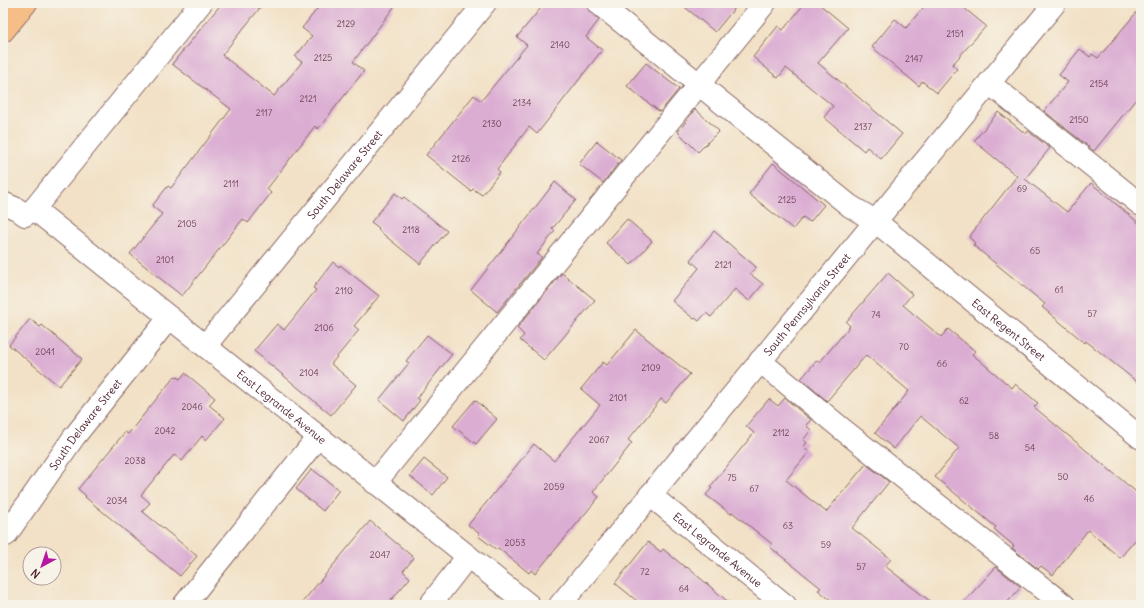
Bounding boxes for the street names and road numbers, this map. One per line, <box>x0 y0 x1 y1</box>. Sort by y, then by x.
street label: South Delaware Street <box>304 127 385 222</box>
street label: South Pennsylvania Street <box>761 250 854 359</box>
street label: East Regent Street <box>969 296 1048 364</box>
street label: East Legrande Avenue <box>234 367 329 447</box>
street label: South Delaware Street <box>46 376 125 473</box>
street label: East Legrande Avenue <box>670 510 765 590</box>

